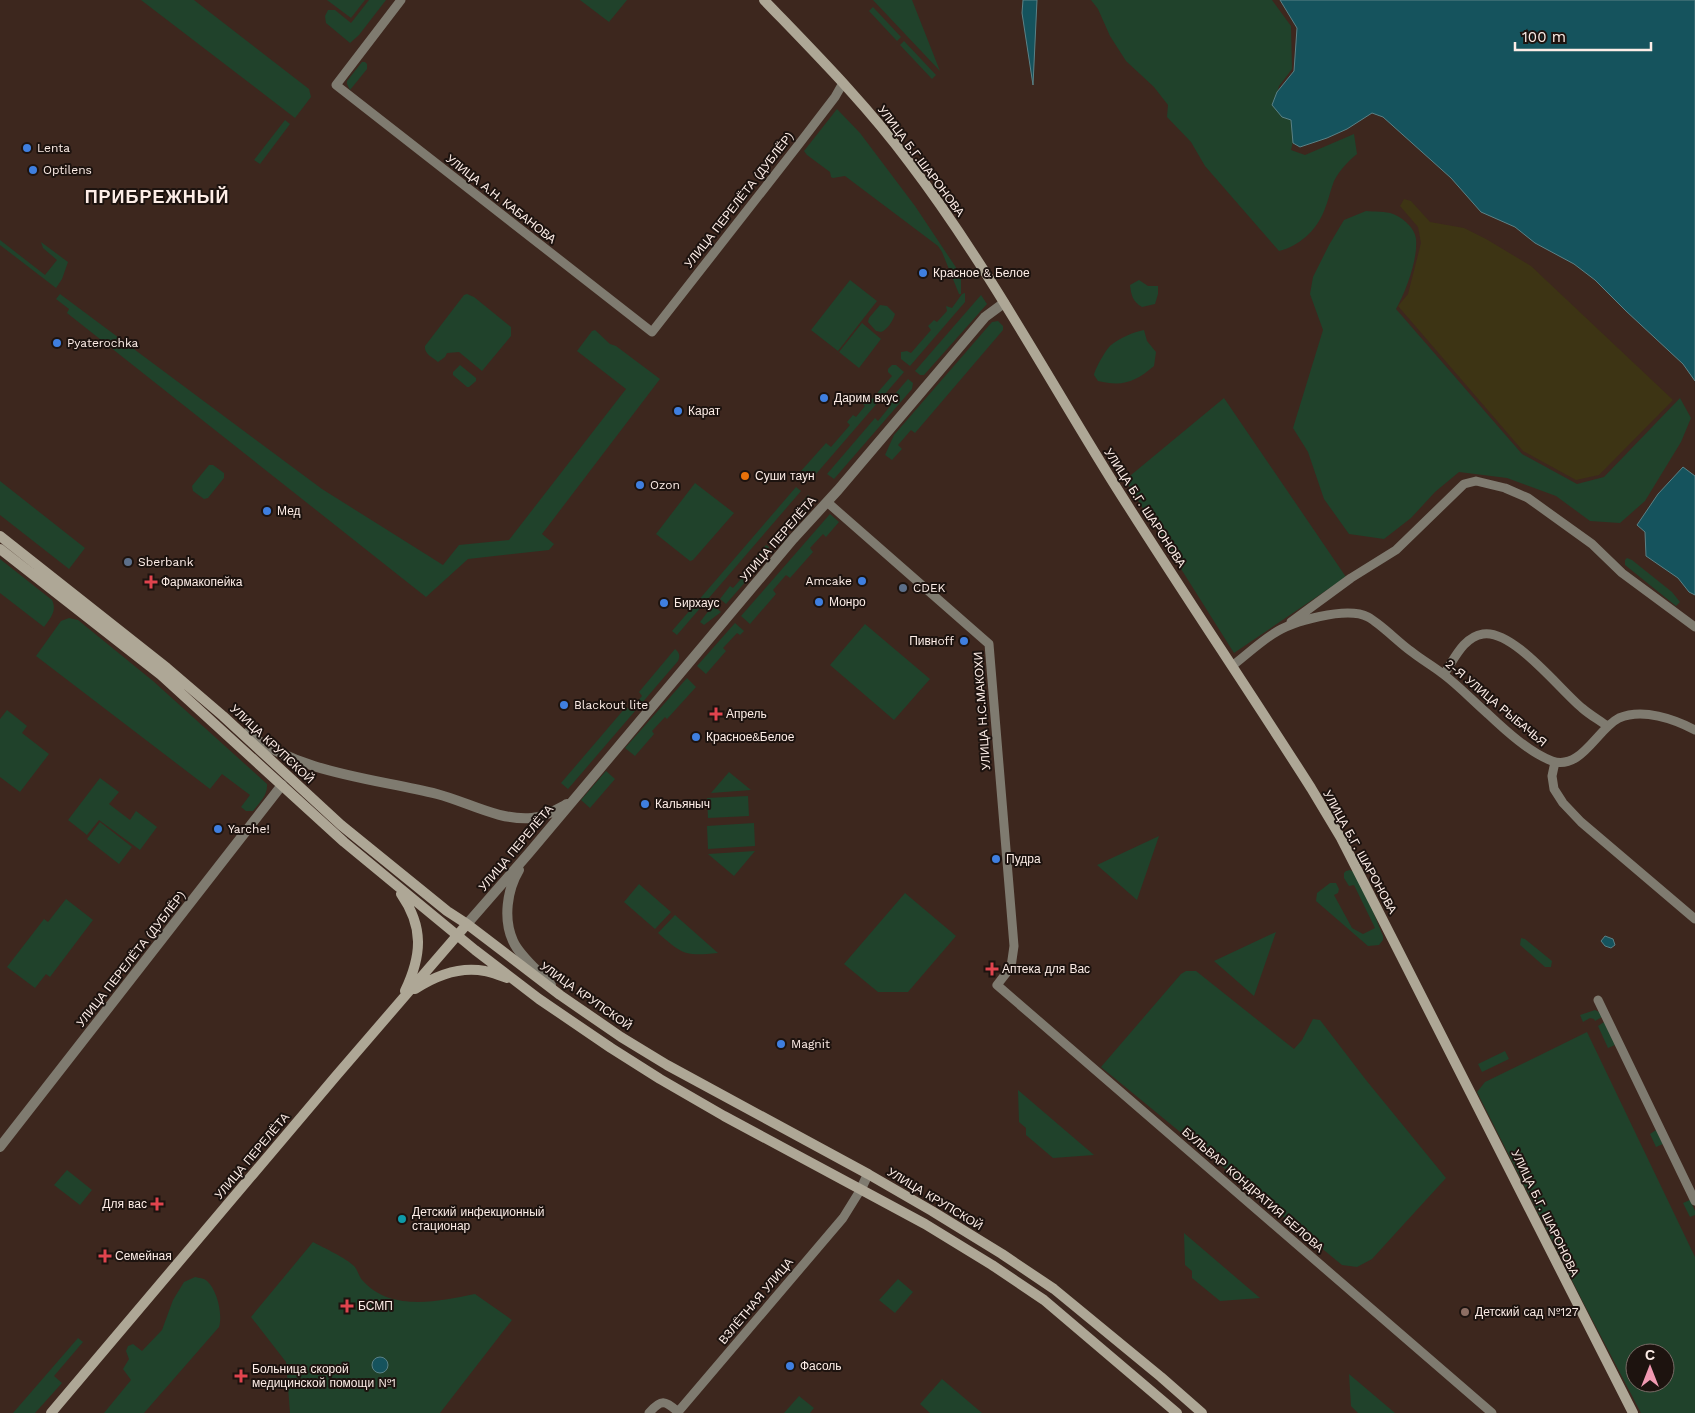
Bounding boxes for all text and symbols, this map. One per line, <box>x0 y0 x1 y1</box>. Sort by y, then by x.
scale bar <box>1515 20 1651 52</box>
text: 100 m <box>1522 28 1566 46</box>
street label: УЛИЦА Б.Г.ШАРОНОВА <box>875 103 967 219</box>
street label: УЛИЦА ПЕРЕЛЁТА (ДУБЛЁР) <box>682 129 796 271</box>
place label: Lenta <box>37 141 70 155</box>
marker: Lenta <box>21 142 33 154</box>
street label: УЛИЦА А.Н. КАБАНОВА <box>443 152 559 246</box>
place label: Optilens <box>43 163 92 177</box>
marker: Optilens <box>27 164 39 176</box>
district label: ПРИБРЕЖНЫЙ <box>85 186 229 207</box>
place label: Красное & Белое <box>933 266 1030 280</box>
marker: Красное & Белое <box>917 267 929 279</box>
place label: Pyaterochka <box>67 336 139 350</box>
marker: Pyaterochka <box>51 337 63 349</box>
place label: Дарим вкус <box>834 391 898 405</box>
marker: Дарим вкус <box>818 392 830 404</box>
place label: Карат <box>688 404 721 418</box>
marker: Карат <box>672 405 684 417</box>
street label: УЛИЦА Б.Г. ШАРОНОВА <box>1101 446 1189 570</box>
place label: Суши таун <box>755 469 815 483</box>
marker: Суши таун <box>739 470 751 482</box>
place label: Ozon <box>650 478 680 492</box>
marker: Ozon <box>634 479 646 491</box>
street label: УЛИЦА ПЕРЕЛЁТА <box>737 494 819 584</box>
place label: Мед <box>277 504 301 518</box>
marker: Мед <box>261 505 273 517</box>
place label: Sberbank <box>138 555 194 569</box>
marker: Sberbank <box>122 556 134 568</box>
place label: Amcake <box>806 574 852 588</box>
place label: Фармакопейка <box>161 575 243 589</box>
marker: Amcake <box>856 575 868 587</box>
marker: Фармакопейка <box>145 576 157 588</box>
place label: CDEK <box>913 581 946 595</box>
marker: CDEK <box>897 582 909 594</box>
place label: Монро <box>829 595 866 609</box>
place label: Бирхаус <box>674 596 719 610</box>
marker: Монро <box>813 596 825 608</box>
marker: Бирхаус <box>658 597 670 609</box>
place label: Пивнoff <box>909 634 955 648</box>
marker: Пивнoff <box>958 635 970 647</box>
street label: УЛИЦА Н.С.МАКОХИ <box>971 651 993 771</box>
street label: 2-Я УЛИЦА РЫБАЧЬЯ <box>1443 657 1549 749</box>
place label: Blackout lite <box>574 698 648 712</box>
marker: Blackout lite <box>558 699 570 711</box>
street label: УЛИЦА КРУПСКОЙ <box>227 701 317 786</box>
place label: Апрель <box>726 707 767 721</box>
marker: Апрель <box>710 708 722 720</box>
place label: Красное&Белое <box>706 730 795 744</box>
marker: Красное&Белое <box>690 731 702 743</box>
street label: УЛИЦА Б.Г. ШАРОНОВА <box>1320 788 1400 916</box>
place label: Кальяныч <box>655 797 710 811</box>
marker: Кальяныч <box>639 798 651 810</box>
street label: УЛИЦА ПЕРЕЛЁТА <box>476 802 556 894</box>
place label: Yarche! <box>228 822 270 836</box>
marker: Yarche! <box>212 823 224 835</box>
place label: Пудра <box>1006 852 1041 866</box>
marker: Пудра <box>990 853 1002 865</box>
street label: УЛИЦА ПЕРЕЛЁТА (ДУБЛЁР) <box>74 888 188 1030</box>
street label: УЛИЦА КРУПСКОЙ <box>537 958 635 1033</box>
place label: Аптека для Вас <box>1002 962 1090 976</box>
marker: Аптека для Вас <box>986 963 998 975</box>
place label: Magnit <box>791 1037 830 1051</box>
marker: Magnit <box>775 1038 787 1050</box>
street label: УЛИЦА ПЕРЕЛЁТА <box>212 1110 292 1202</box>
street label: БУЛЬВАР КОНДРАТИЯ БЕЛОВА <box>1179 1125 1327 1255</box>
street label: УЛИЦА Б.Г. ШАРОНОВА <box>1508 1147 1582 1279</box>
street label: УЛИЦА КРУПСКОЙ <box>885 1164 986 1233</box>
place label: Для вас <box>102 1197 147 1211</box>
marker: Для вас <box>151 1198 163 1210</box>
place label: Детский инфекционный стационар <box>412 1205 544 1233</box>
marker: Детский инфекционный стационар <box>396 1213 408 1225</box>
place label: Семейная <box>115 1249 172 1263</box>
marker: Семейная <box>99 1250 111 1262</box>
street label: ВЗЛЁТНАЯ УЛИЦА <box>716 1255 796 1347</box>
marker: БСМП <box>340 1299 354 1313</box>
place label: БСМП <box>358 1299 393 1313</box>
place label: Детский сад №127 <box>1475 1305 1579 1319</box>
marker: Детский сад №127 <box>1459 1306 1471 1318</box>
north arrow <box>1625 1343 1675 1393</box>
text: С <box>1645 1347 1655 1363</box>
place label: Фасоль <box>800 1359 842 1373</box>
marker: Фасоль <box>784 1360 796 1372</box>
place label: Больница скорой медицинской помощи №1 <box>252 1362 396 1390</box>
marker: Больница скорой медицинской помощи №1 <box>234 1369 248 1383</box>

